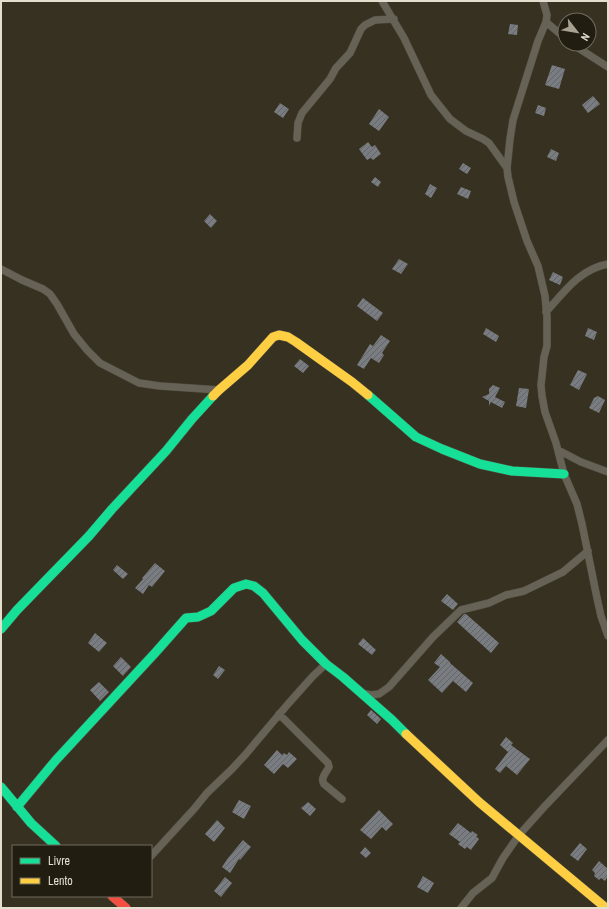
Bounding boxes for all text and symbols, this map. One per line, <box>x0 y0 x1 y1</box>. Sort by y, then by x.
north arrow <box>557 12 597 52</box>
text: N <box>578 31 593 44</box>
legend <box>12 845 152 897</box>
text: Livre <box>48 853 70 869</box>
text: Lento <box>48 873 73 889</box>

